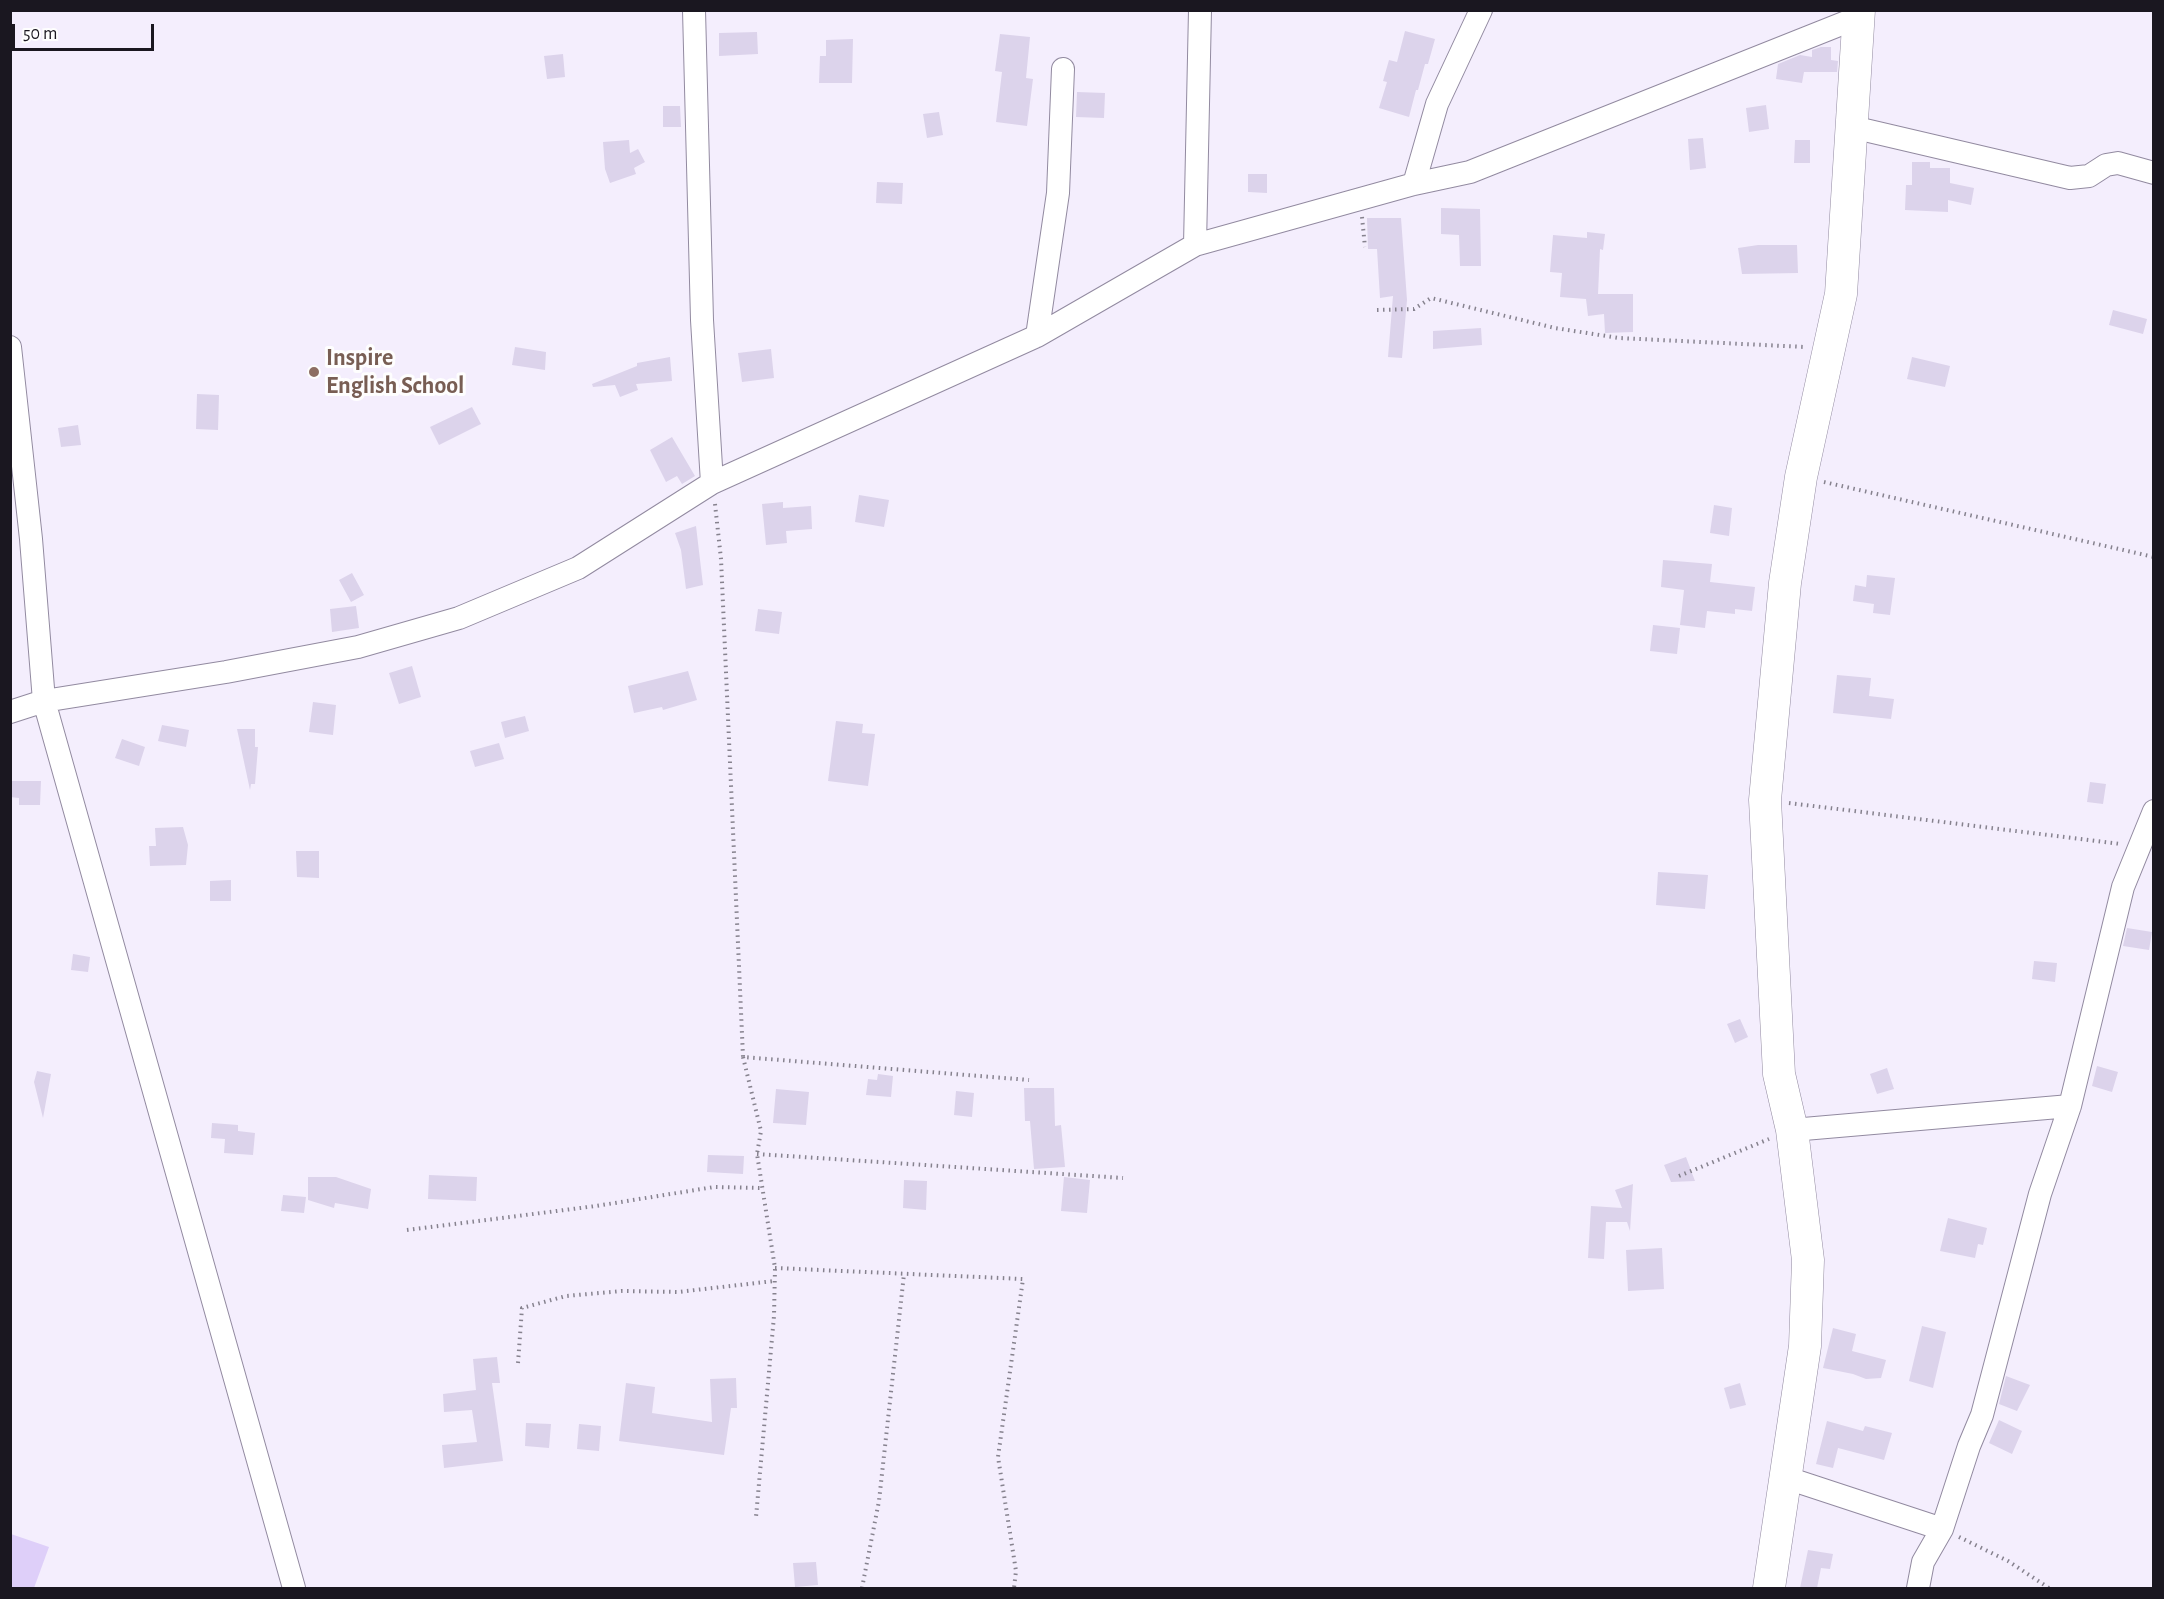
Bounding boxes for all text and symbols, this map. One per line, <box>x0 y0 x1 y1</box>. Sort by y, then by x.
scale bar <box>15 12 158 50</box>
text: 50 m <box>23 25 57 43</box>
place label: Inspire English School <box>326 344 464 400</box>
marker: Inspire English School <box>307 365 321 379</box>

